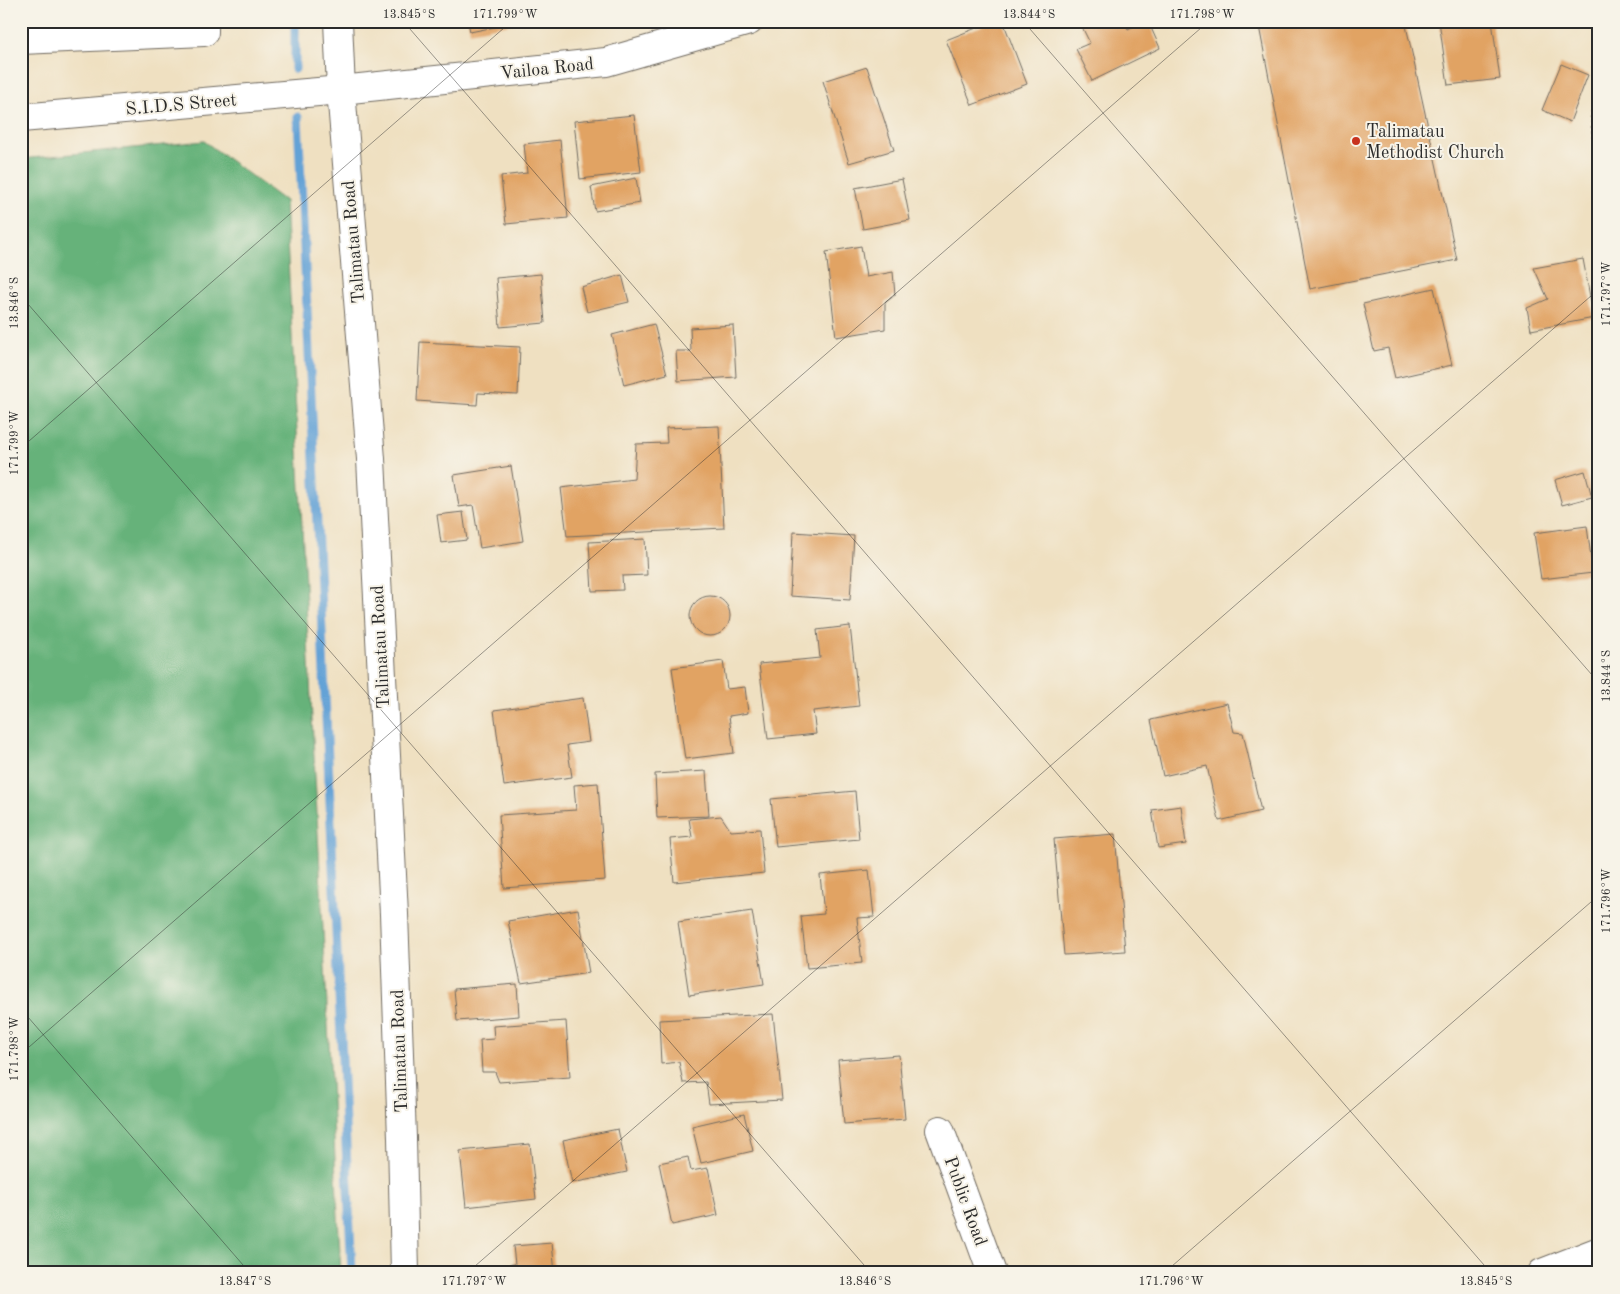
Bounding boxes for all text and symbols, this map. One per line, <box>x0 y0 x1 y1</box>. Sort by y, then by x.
text: 13.845°S <box>383 8 435 21</box>
text: 171.799°W <box>473 9 538 21</box>
text: 13.844°S <box>1003 9 1055 21</box>
text: 171.798°W <box>1170 9 1235 21</box>
street label: Vailoa Road <box>499 55 595 83</box>
street label: S.I.D.S Street <box>125 91 237 119</box>
place label: Talimatau Methodist Church <box>1366 123 1504 162</box>
marker: Talimatau Methodist Church <box>1350 135 1362 147</box>
street label: Talimatau Road <box>340 180 368 304</box>
text: 171.797°W <box>1601 261 1613 326</box>
text: 13.846°S <box>9 277 21 329</box>
text: 171.799°W <box>9 410 21 475</box>
street label: Talimatau Road <box>369 585 393 709</box>
text: 13.844°S <box>1601 650 1613 702</box>
text: 171.796°W <box>1601 868 1613 933</box>
street label: Talimatau Road <box>389 989 411 1113</box>
text: 171.798°W <box>9 1016 21 1081</box>
street label: Public Road <box>941 1154 990 1248</box>
text: 13.845°S <box>1460 1275 1512 1288</box>
text: 13.847°S <box>219 1276 271 1288</box>
text: 171.797°W <box>442 1276 507 1288</box>
text: 13.846°S <box>839 1276 891 1288</box>
text: 171.796°W <box>1139 1276 1204 1288</box>

